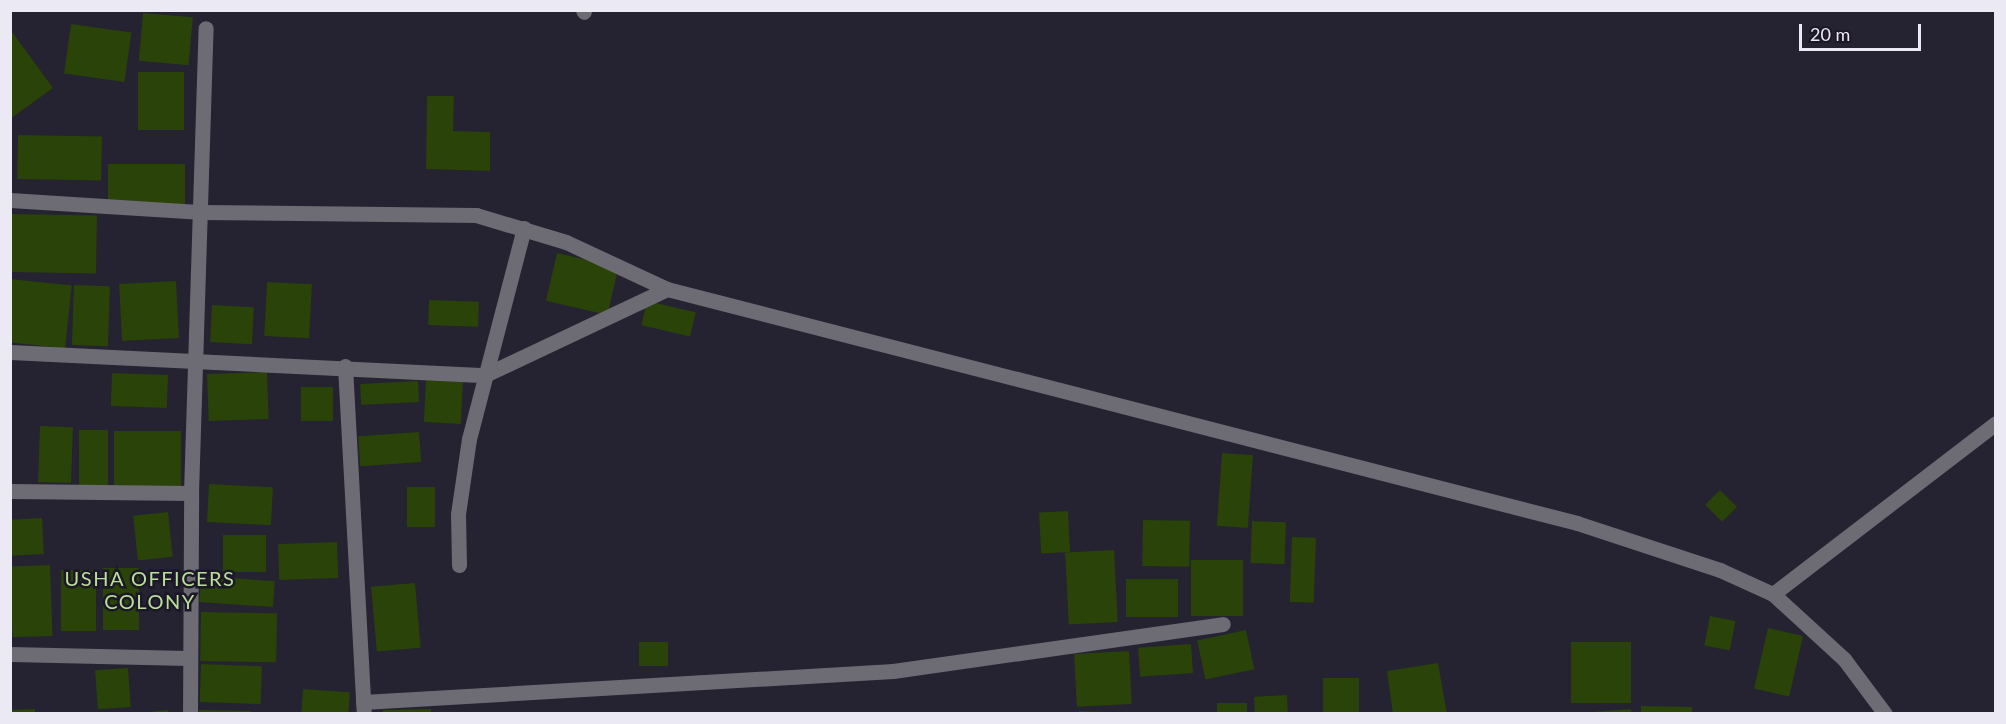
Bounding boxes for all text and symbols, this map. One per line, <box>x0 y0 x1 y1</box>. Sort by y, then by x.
scale bar <box>1802 12 1924 50</box>
text: 20 m <box>1810 23 1850 45</box>
district label: USHA OFFICERS COLONY <box>64 566 236 613</box>

